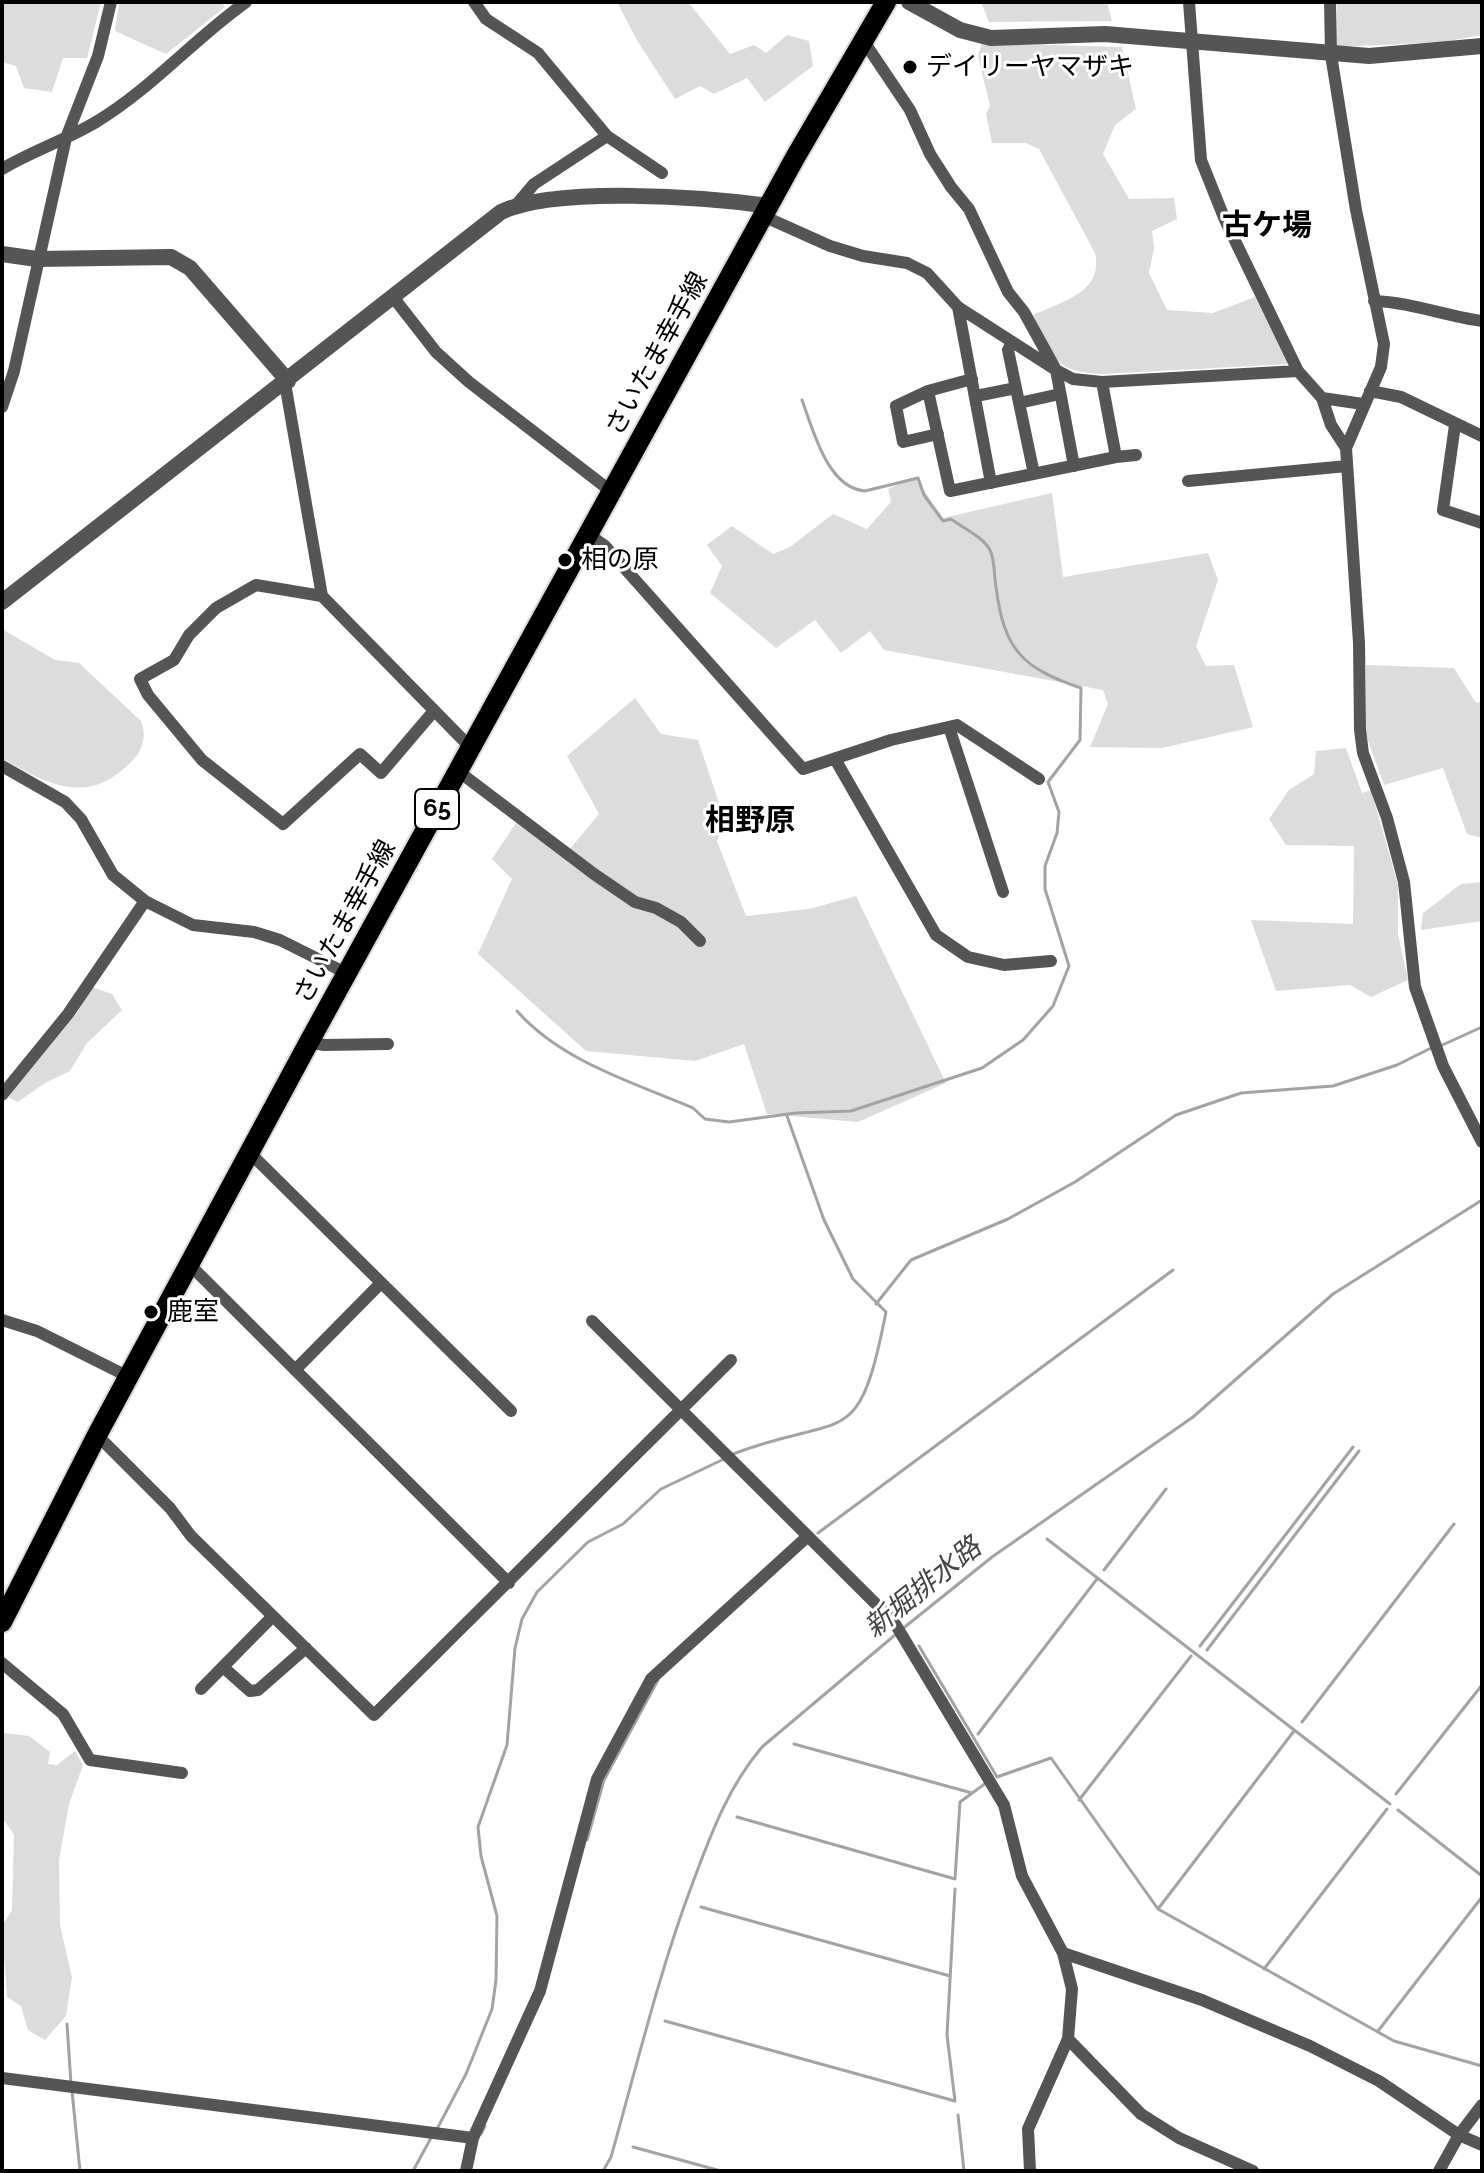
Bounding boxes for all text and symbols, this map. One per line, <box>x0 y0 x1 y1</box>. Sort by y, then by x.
place label: デイリーヤマザキ <box>926 51 1134 83</box>
marker: デイリーヤマザキ <box>901 58 919 76</box>
district label: 古ケ場 <box>1222 208 1312 244</box>
street label: さいたま幸手線 <box>599 267 715 441</box>
place label: 相の原 <box>581 544 659 576</box>
marker: 相の原 <box>556 551 574 569</box>
road number: 65 <box>415 789 459 829</box>
district label: 相野原 <box>705 803 795 839</box>
street label: さいたま幸手線 <box>287 835 403 1009</box>
place label: 鹿室 <box>167 1296 219 1328</box>
marker: 鹿室 <box>142 1303 160 1321</box>
water label: 新堀排水路 <box>858 1531 988 1645</box>

